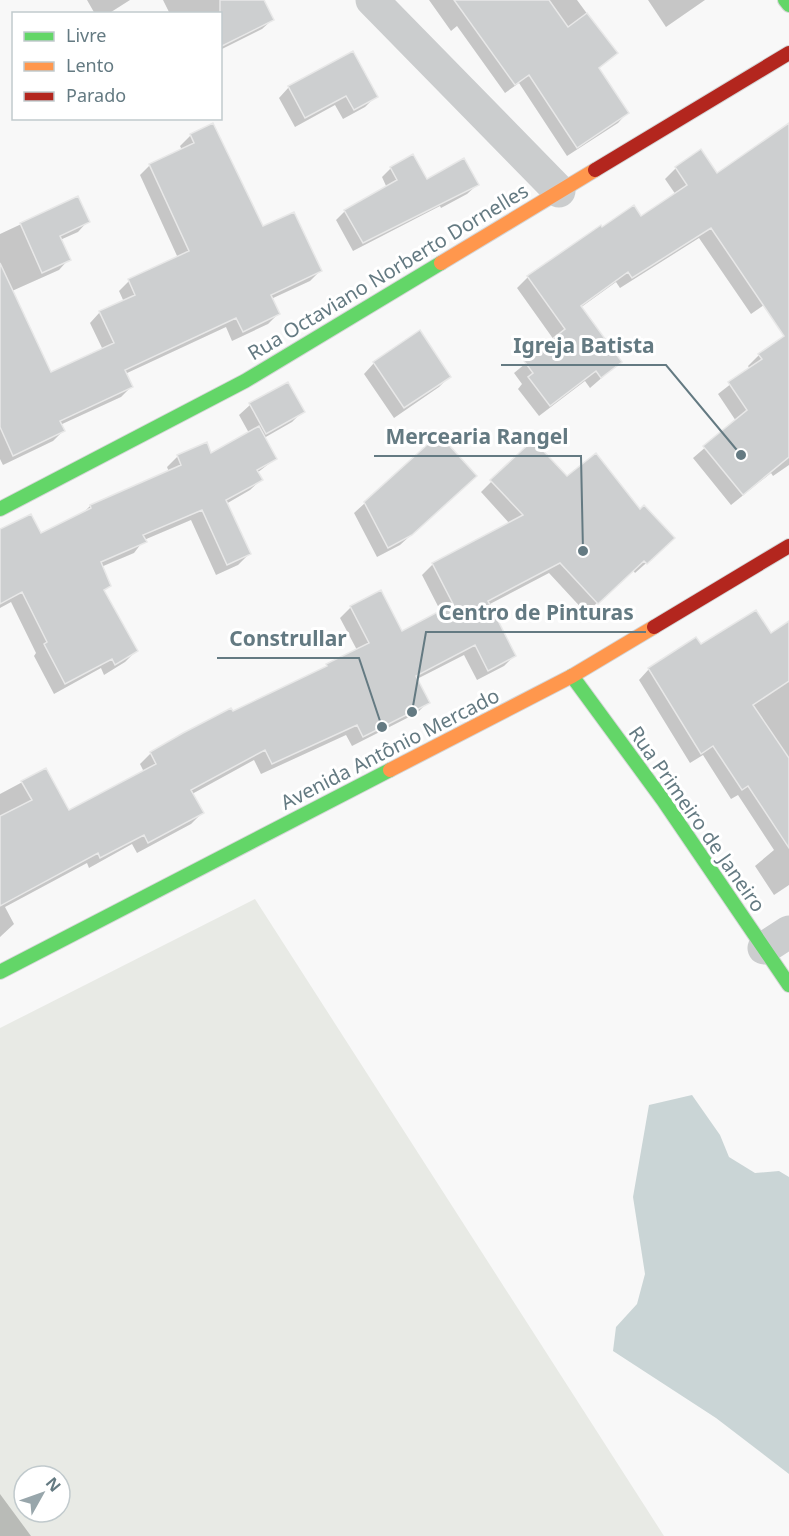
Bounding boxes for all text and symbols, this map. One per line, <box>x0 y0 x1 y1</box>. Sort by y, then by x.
legend <box>12 12 222 120</box>
text: Livre <box>66 23 106 47</box>
text: Lento <box>66 53 114 77</box>
text: Parado <box>66 83 126 107</box>
street label: Rua Octaviano Norberto Dornelles <box>242 177 533 366</box>
callout: Igreja Batista <box>501 326 666 365</box>
text: Igreja Batista <box>513 331 655 359</box>
callout: Mercearia Rangel <box>374 417 581 456</box>
text: Mercearia Rangel <box>385 422 569 450</box>
callout: Centro de Pinturas <box>426 593 646 632</box>
text: Centro de Pinturas <box>438 598 634 626</box>
callout: Construllar <box>217 619 359 658</box>
text: Construllar <box>229 624 347 652</box>
street label: Avenida Antônio Mercado <box>276 682 504 816</box>
street label: Rua Primeiro de Janeiro <box>623 720 772 917</box>
north arrow <box>12 1464 72 1524</box>
text: N <box>41 1472 66 1496</box>

